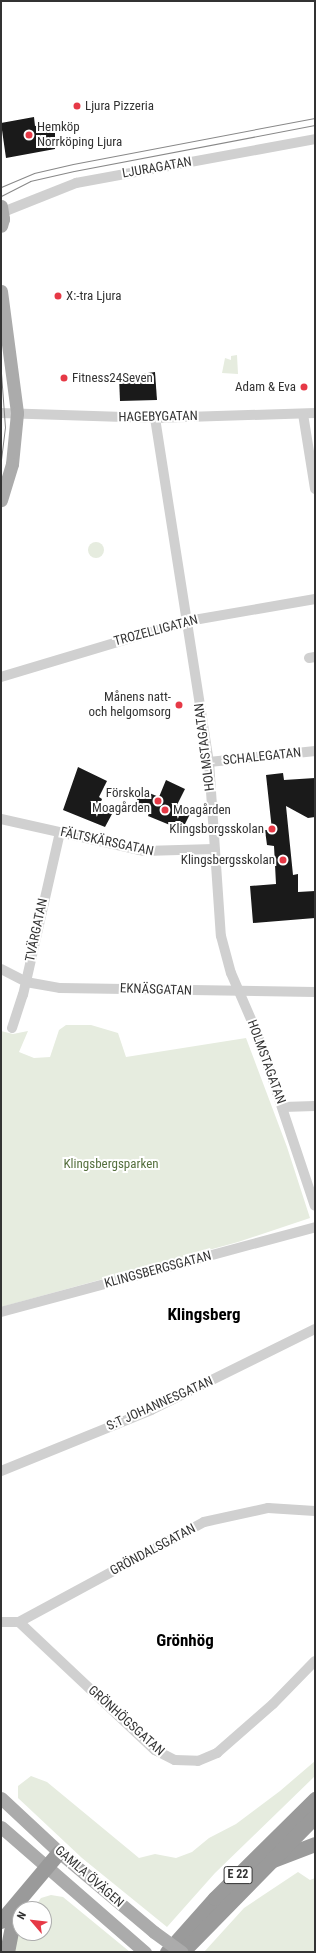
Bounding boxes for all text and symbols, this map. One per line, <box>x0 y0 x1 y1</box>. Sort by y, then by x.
place label: Ljura Pizzeria <box>85 98 154 114</box>
marker: Ljura Pizzeria <box>72 101 82 111</box>
place label: Hemköp Norrköping Ljura <box>37 120 122 151</box>
marker: Hemköp Norrköping Ljura <box>24 130 34 140</box>
street label: LJURAGATAN <box>121 154 193 182</box>
place label: X:-tra Ljura <box>66 288 122 304</box>
marker: X:-tra Ljura <box>53 291 63 301</box>
place label: Fitness24Seven <box>72 370 153 386</box>
marker: Fitness24Seven <box>59 373 69 383</box>
place label: Adam & Eva <box>235 379 296 395</box>
marker: Adam & Eva <box>299 382 309 392</box>
street label: HAGEBYGATAN <box>118 409 198 425</box>
street label: TROZELLIGATAN <box>112 612 200 650</box>
place label: Månens natt- och helgomsorg <box>88 690 171 721</box>
marker: Månens natt- och helgomsorg <box>174 700 184 710</box>
street label: HOLMSTAGATAN <box>192 702 218 792</box>
street label: SCHALEGATAN <box>222 745 302 769</box>
place label: Förskola Moagården <box>92 786 150 817</box>
marker: Förskola Moagården <box>153 796 163 806</box>
place label: Moagården <box>173 802 231 818</box>
marker: Moagården <box>160 805 170 815</box>
place label: Klingsborgsskolan <box>169 821 264 837</box>
marker: Klingsborgsskolan <box>267 824 277 834</box>
street label: FÄLTSKÄRSGATAN <box>59 825 155 859</box>
place label: Klingsbergsskolan <box>181 852 275 868</box>
marker: Klingsbergsskolan <box>278 855 288 865</box>
street label: TVÄRGATAN <box>23 897 51 963</box>
street label: EKNÄSGATAN <box>120 981 192 999</box>
street label: HOLMSTAGATAN <box>244 1018 288 1106</box>
park label: Klingsbergsparken <box>63 1156 159 1172</box>
street label: KLINGSBERGSGATAN <box>103 1248 213 1292</box>
district label: Klingsberg <box>167 1305 241 1325</box>
street label: S:T JOHANNESGATAN <box>104 1374 216 1434</box>
street label: GRÖNDALSGATAN <box>108 1521 198 1579</box>
district label: Grönhög <box>156 1631 214 1651</box>
street label: GRÖNHÖGSGATAN <box>85 1683 167 1759</box>
street label: GAMLA ÖVÄGEN <box>51 1843 127 1911</box>
road number: E 22 <box>223 1865 253 1885</box>
north arrow <box>12 1901 52 1941</box>
text: N <box>15 1910 29 1922</box>

